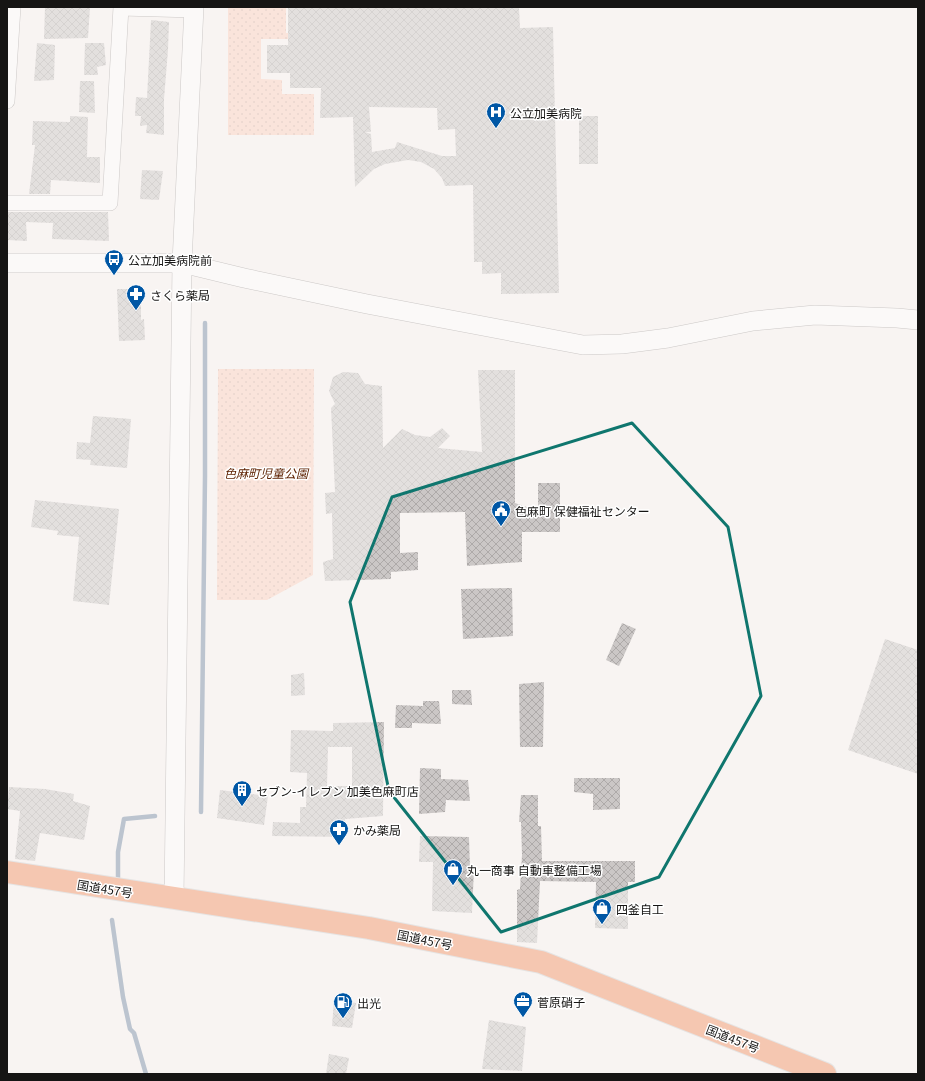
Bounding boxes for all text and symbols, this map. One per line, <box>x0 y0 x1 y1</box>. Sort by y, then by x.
hospital icon: 公立加美病院 <box>485 101 507 129</box>
place label: 公立加美病院 <box>510 104 582 121</box>
bus stop icon: 公立加美病院前 <box>103 248 125 276</box>
place label: 公立加美病院前 <box>128 251 212 268</box>
pharmacy icon: さくら薬局 <box>125 283 147 311</box>
place label: さくら薬局 <box>150 286 210 303</box>
park label: 色麻町児童公園 <box>224 464 310 481</box>
public building icon: 色麻町 保健福祉センター <box>490 499 512 527</box>
place label: 色麻町 保健福祉センター <box>515 502 650 519</box>
building icon: セブン-イレブン 加美色麻町店 <box>231 779 253 807</box>
place label: セブン-イレブン 加美色麻町店 <box>256 782 419 799</box>
pharmacy icon: かみ薬局 <box>328 818 350 846</box>
place label: かみ薬局 <box>353 821 401 838</box>
shop icon: 丸一商事 自動車整備工場 <box>442 858 464 886</box>
place label: 丸一商事 自動車整備工場 <box>467 861 602 878</box>
street label: 国道457号 <box>76 875 134 901</box>
shop icon: 四釜自工 <box>591 897 613 925</box>
place label: 四釜自工 <box>616 900 664 917</box>
street label: 国道457号 <box>396 925 454 953</box>
office icon: 菅原硝子 <box>512 990 534 1018</box>
fuel station icon: 出光 <box>332 991 354 1019</box>
place label: 菅原硝子 <box>537 993 585 1010</box>
place label: 出光 <box>357 994 381 1011</box>
street label: 国道457号 <box>704 1020 762 1056</box>

